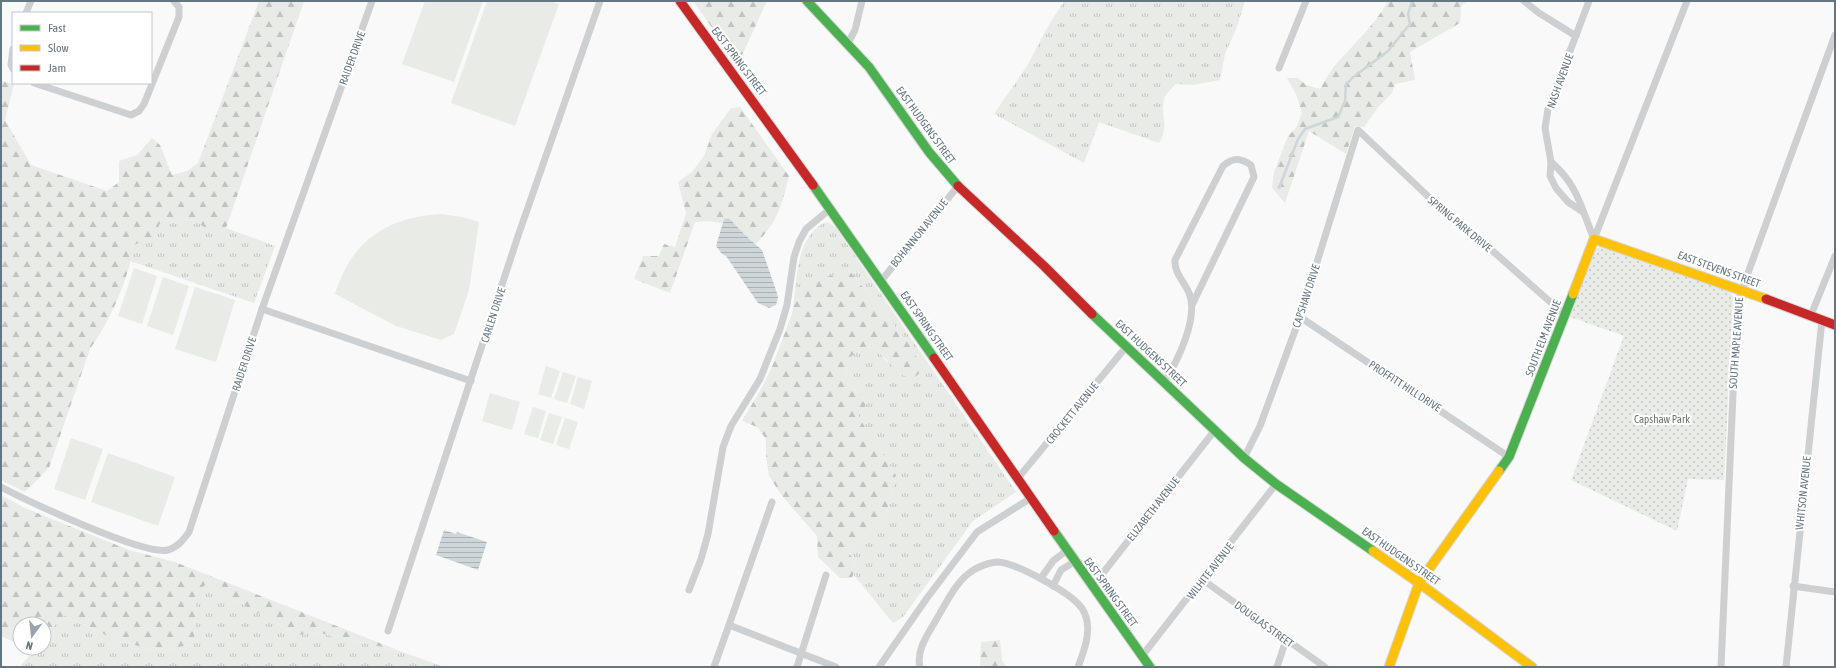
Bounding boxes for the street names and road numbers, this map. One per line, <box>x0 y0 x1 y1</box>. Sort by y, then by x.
street label: EAST SPRING STREET <box>709 25 769 98</box>
street label: RAIDER DRIVE <box>337 29 367 86</box>
street label: NASH AVENUE <box>1545 52 1576 110</box>
street label: EAST HUDGENS STREET <box>894 84 958 166</box>
street label: SPRING PARK DRIVE <box>1426 194 1495 254</box>
street label: BOHANNON AVENUE <box>888 196 950 269</box>
street label: EAST STEVENS STREET <box>1676 248 1762 290</box>
street label: CAPSHAW DRIVE <box>1290 262 1322 329</box>
street label: CARLEN DRIVE <box>478 286 508 344</box>
street label: EAST SPRING STREET <box>898 289 956 363</box>
street label: SOUTH MAPLE AVENUE <box>1727 296 1745 389</box>
street label: SOUTH ELM AVENUE <box>1523 298 1563 378</box>
street label: EAST HUDGENS STREET <box>1113 317 1189 389</box>
street label: RAIDER DRIVE <box>230 335 258 393</box>
street label: PROFFITT HILL DRIVE <box>1367 358 1444 414</box>
street label: CROCKETT AVENUE <box>1043 380 1101 446</box>
street label: WHITSON AVENUE <box>1793 455 1813 530</box>
street label: ELIZABETH AVENUE <box>1124 474 1182 543</box>
street label: EAST HUDGENS STREET <box>1360 525 1442 587</box>
street label: WILHITE AVENUE <box>1184 540 1236 602</box>
street label: EAST SPRING STREET <box>1082 555 1140 629</box>
street label: DOUGLAS STREET <box>1232 599 1296 649</box>

